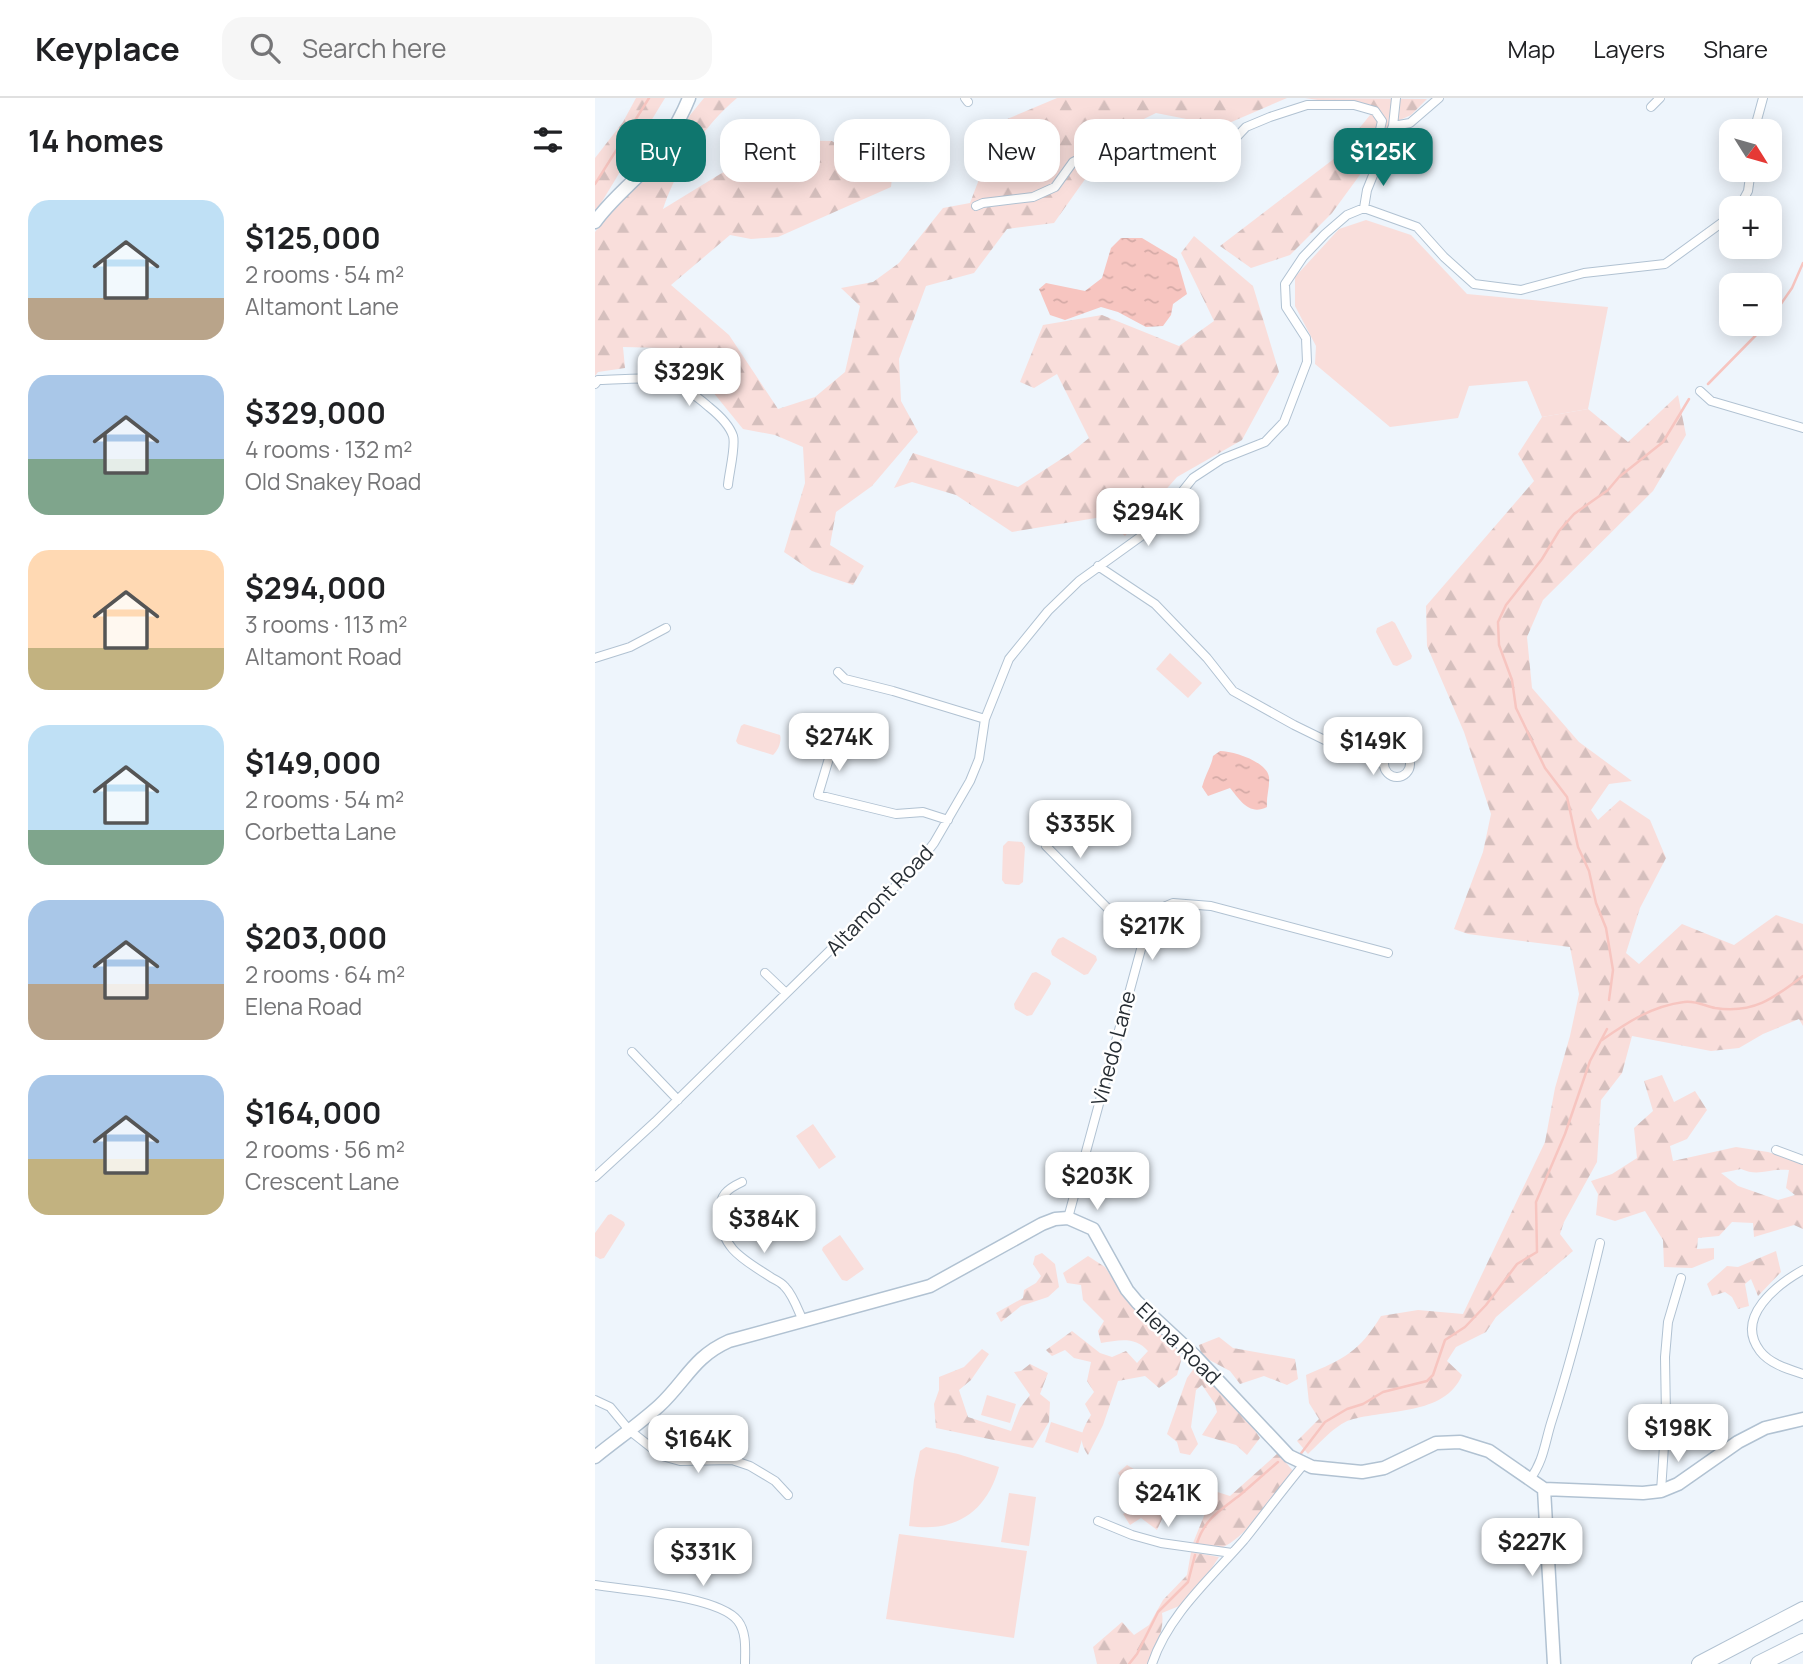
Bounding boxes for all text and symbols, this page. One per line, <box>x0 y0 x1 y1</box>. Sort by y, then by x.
search box <box>222 17 712 80</box>
text: Keyplace <box>35 26 180 71</box>
icon: search <box>246 29 284 67</box>
text: Search here <box>302 30 447 66</box>
text: Map <box>1508 32 1555 65</box>
text: Layers <box>1593 32 1665 65</box>
text: Share <box>1703 32 1768 65</box>
chip: Buy <box>616 119 706 182</box>
chip: Rent <box>720 119 820 182</box>
chip: Filters <box>834 119 950 182</box>
chip: New <box>964 119 1060 182</box>
chip: Apartment <box>1074 119 1241 182</box>
north arrow <box>1719 119 1781 182</box>
map controls <box>1719 119 1782 336</box>
text: 14 homes <box>28 120 164 161</box>
icon: filters <box>529 121 567 159</box>
pin: $125K <box>1334 129 1432 188</box>
text: $125K <box>1350 135 1416 167</box>
button: + <box>1719 196 1782 259</box>
text: $125,000 <box>245 217 381 258</box>
icon: home <box>84 228 168 312</box>
text: 2 rooms · 54 m² <box>245 258 404 290</box>
button: − <box>1719 273 1782 336</box>
text: Altamont Lane <box>245 290 399 322</box>
pin: $329K <box>640 348 738 408</box>
text: $329K <box>654 355 724 387</box>
text: $329,000 <box>245 392 386 433</box>
icon: home <box>84 403 168 487</box>
text: 4 rooms · 132 m² <box>245 433 413 465</box>
text: Old Snakey Road <box>245 465 422 497</box>
pin: $294K <box>1099 489 1197 548</box>
text: $294K <box>1112 495 1184 527</box>
text: $294,000 <box>245 567 386 608</box>
icon: home <box>84 578 168 662</box>
text: 3 rooms · 113 m² <box>245 608 408 640</box>
text: Altamont Road <box>245 640 402 672</box>
pin: $274K <box>790 714 888 773</box>
pin: $149K <box>1324 718 1422 777</box>
text: $274K <box>805 720 873 752</box>
text: $149K <box>1339 724 1407 756</box>
text: $149,000 <box>245 742 381 783</box>
icon: home <box>84 753 168 837</box>
text: 2 rooms · 54 m² <box>245 783 404 815</box>
pin: $335K <box>1031 800 1129 860</box>
text: $335K <box>1045 807 1115 839</box>
text: Corbetta Lane <box>245 815 396 847</box>
street label: Altamont Road <box>819 839 939 961</box>
pin: $217K <box>1103 902 1201 962</box>
text: $217K <box>1119 909 1185 941</box>
text: $203,000 <box>245 917 387 958</box>
icon: home <box>84 928 168 1012</box>
text: 2 rooms · 64 m² <box>245 958 405 990</box>
street label: Vinedo Lane <box>1084 987 1142 1109</box>
text: Elena Road <box>245 990 362 1022</box>
text: $164,000 <box>245 1092 382 1133</box>
icon: home <box>84 1103 168 1187</box>
text: 2 rooms · 56 m² <box>245 1133 405 1165</box>
pin: $203K <box>1048 1152 1146 1212</box>
text: $203K <box>1061 1159 1133 1191</box>
text: Crescent Lane <box>245 1165 400 1197</box>
pin: $384K <box>715 1196 813 1255</box>
text: $384K <box>729 1202 799 1234</box>
street label: Elena Road <box>1131 1296 1227 1390</box>
pin: $198K <box>1629 1404 1727 1464</box>
text: $198K <box>1644 1411 1712 1443</box>
pin: $164K <box>649 1416 747 1475</box>
text: $164K <box>664 1422 732 1454</box>
pin: $241K <box>1119 1470 1217 1529</box>
text: $241K <box>1135 1476 1201 1508</box>
pin: $227K <box>1483 1518 1581 1578</box>
text: $227K <box>1498 1525 1567 1557</box>
pin: $331K <box>654 1528 752 1588</box>
text: $331K <box>670 1535 736 1567</box>

